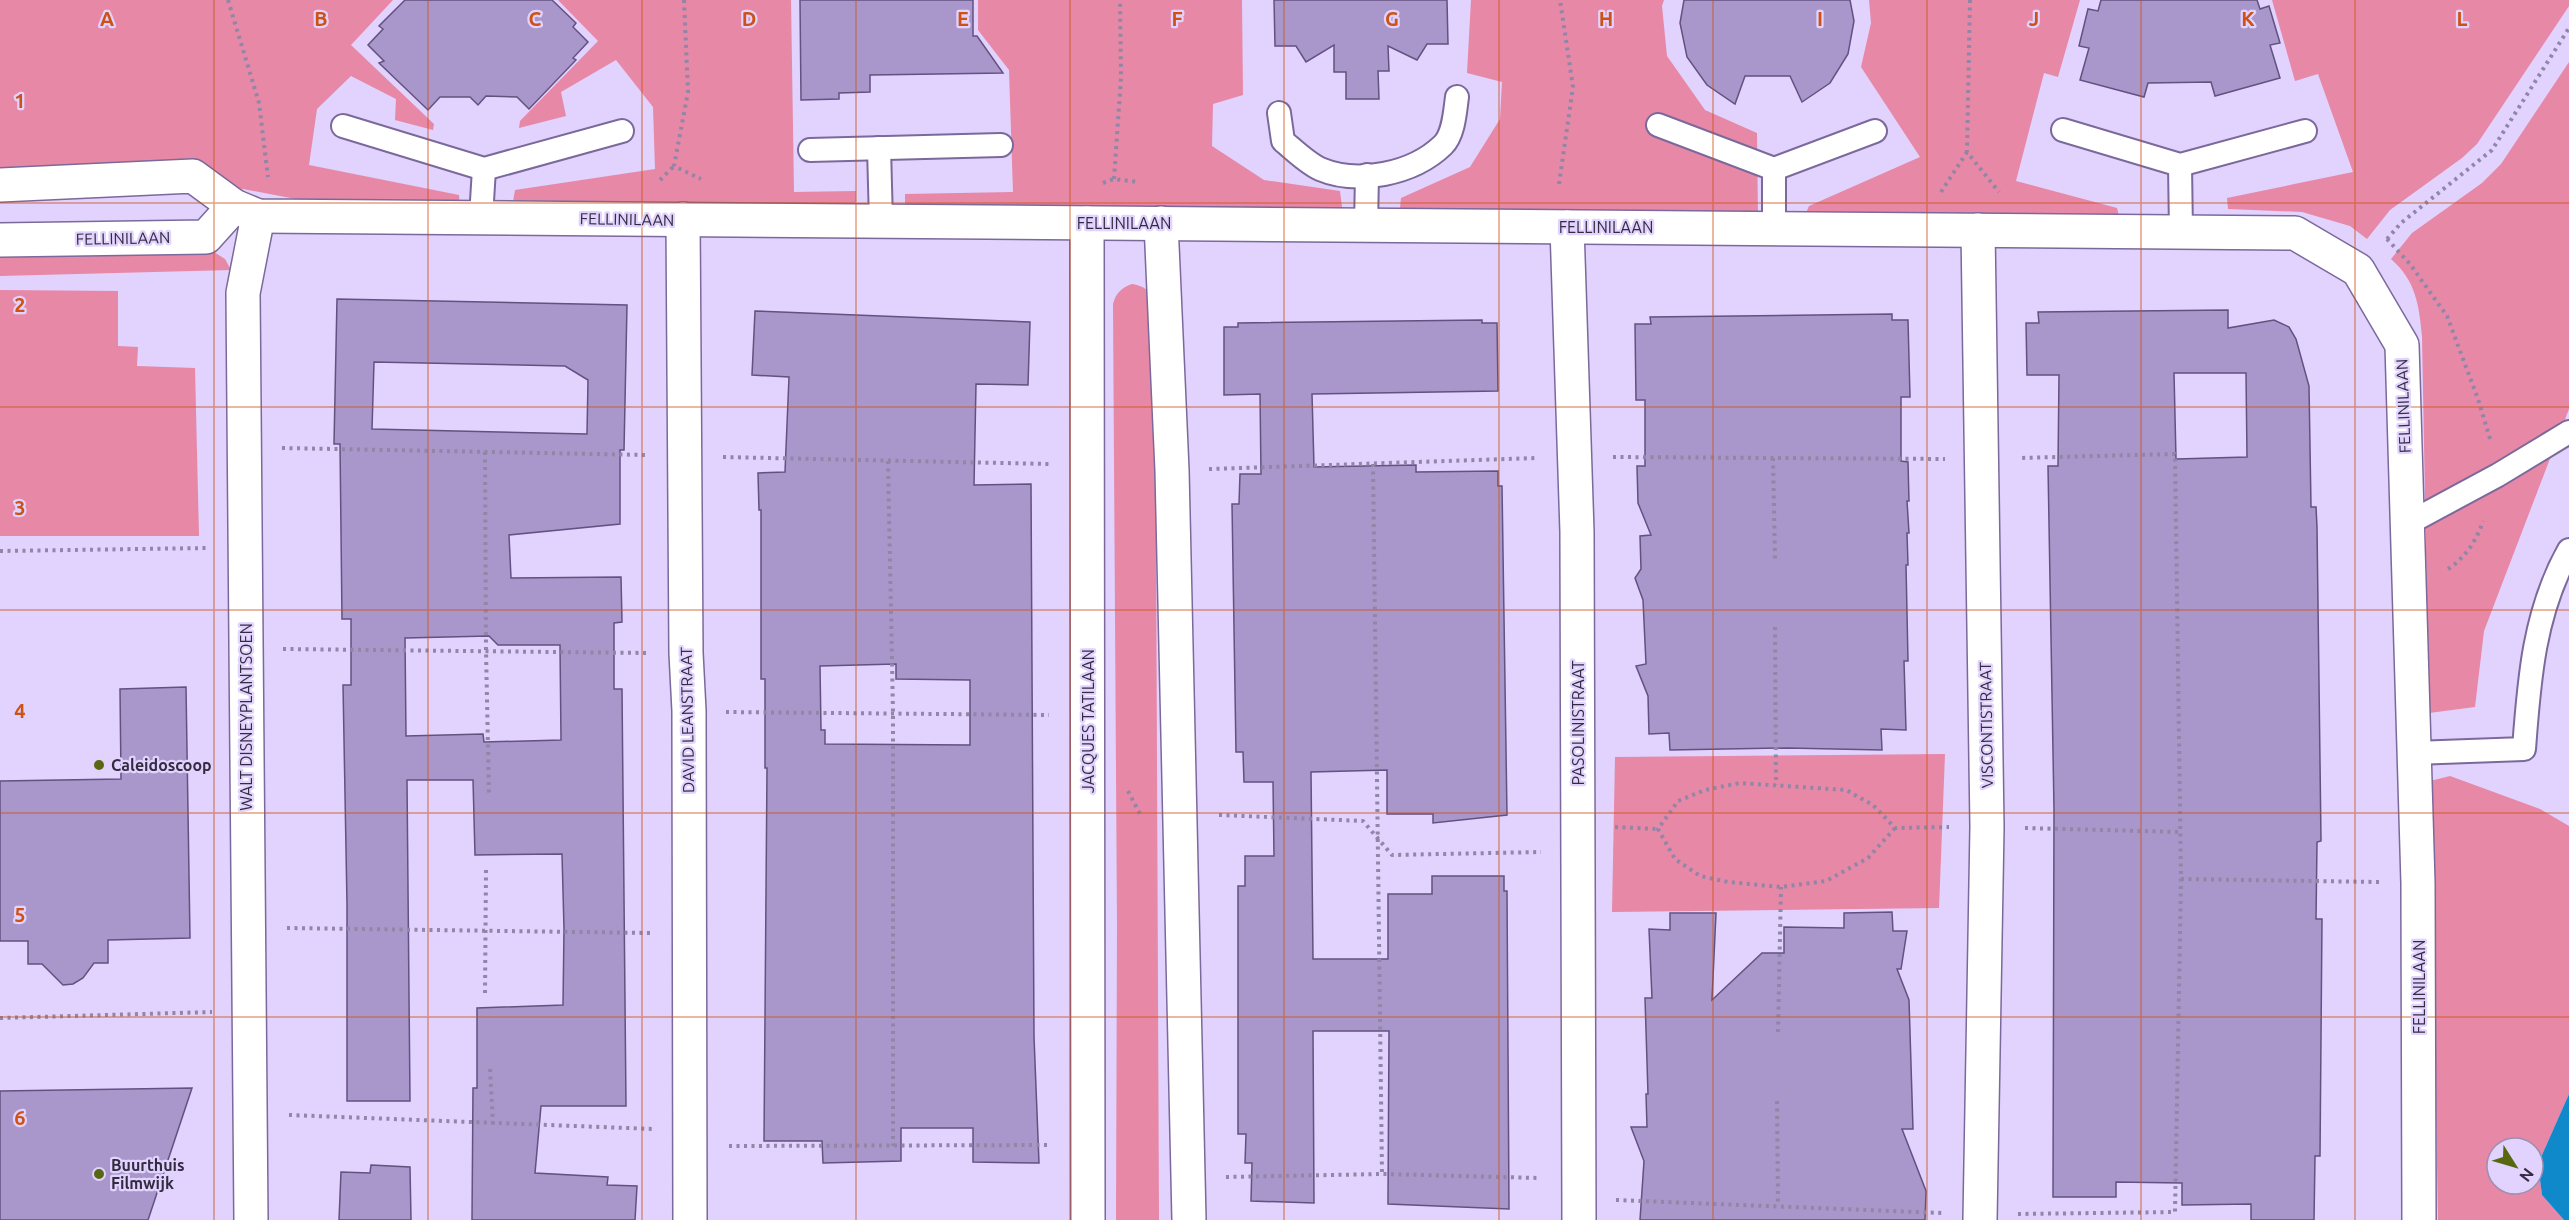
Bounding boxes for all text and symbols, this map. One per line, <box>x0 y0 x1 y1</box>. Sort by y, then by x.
text: A <box>100 7 114 30</box>
text: B <box>314 7 328 30</box>
text: C <box>529 7 542 30</box>
text: D <box>742 7 756 30</box>
text: E <box>957 7 969 30</box>
text: F <box>1171 7 1183 30</box>
text: G <box>1385 7 1399 30</box>
text: H <box>1599 7 1613 30</box>
text: I <box>1817 7 1823 30</box>
text: J <box>2029 7 2039 30</box>
text: K <box>2241 7 2255 30</box>
text: L <box>2457 7 2468 30</box>
text: 1 <box>14 89 26 112</box>
street label: FELLINILAAN <box>580 209 674 229</box>
street label: FELLINILAAN <box>1077 214 1171 232</box>
street label: FELLINILAAN <box>1559 218 1653 236</box>
street label: FELLINILAAN <box>76 228 170 248</box>
text: 2 <box>14 293 26 316</box>
street label: FELLINILAAN <box>2392 358 2414 454</box>
text: 3 <box>14 496 26 519</box>
street label: WALT DISNEYPLANTSOEN <box>237 623 255 811</box>
street label: DAVID LEANSTRAAT <box>677 647 697 793</box>
street label: JACQUES TATILAAN <box>1079 649 1097 793</box>
street label: PASOLINISTRAAT <box>1569 660 1587 786</box>
street label: VISCONTISTRAAT <box>1976 662 1996 788</box>
text: 4 <box>14 699 26 722</box>
place label: Caleidoscoop <box>111 756 212 774</box>
marker: Caleidoscoop <box>92 758 106 772</box>
text: 5 <box>14 903 26 926</box>
street label: FELLINILAAN <box>2410 940 2428 1034</box>
text: 6 <box>14 1106 26 1129</box>
north arrow <box>2485 1136 2545 1196</box>
place label: Buurthuis Filmwijk <box>111 1156 185 1192</box>
text: N <box>2516 1165 2538 1185</box>
marker: Buurthuis Filmwijk <box>92 1167 106 1181</box>

